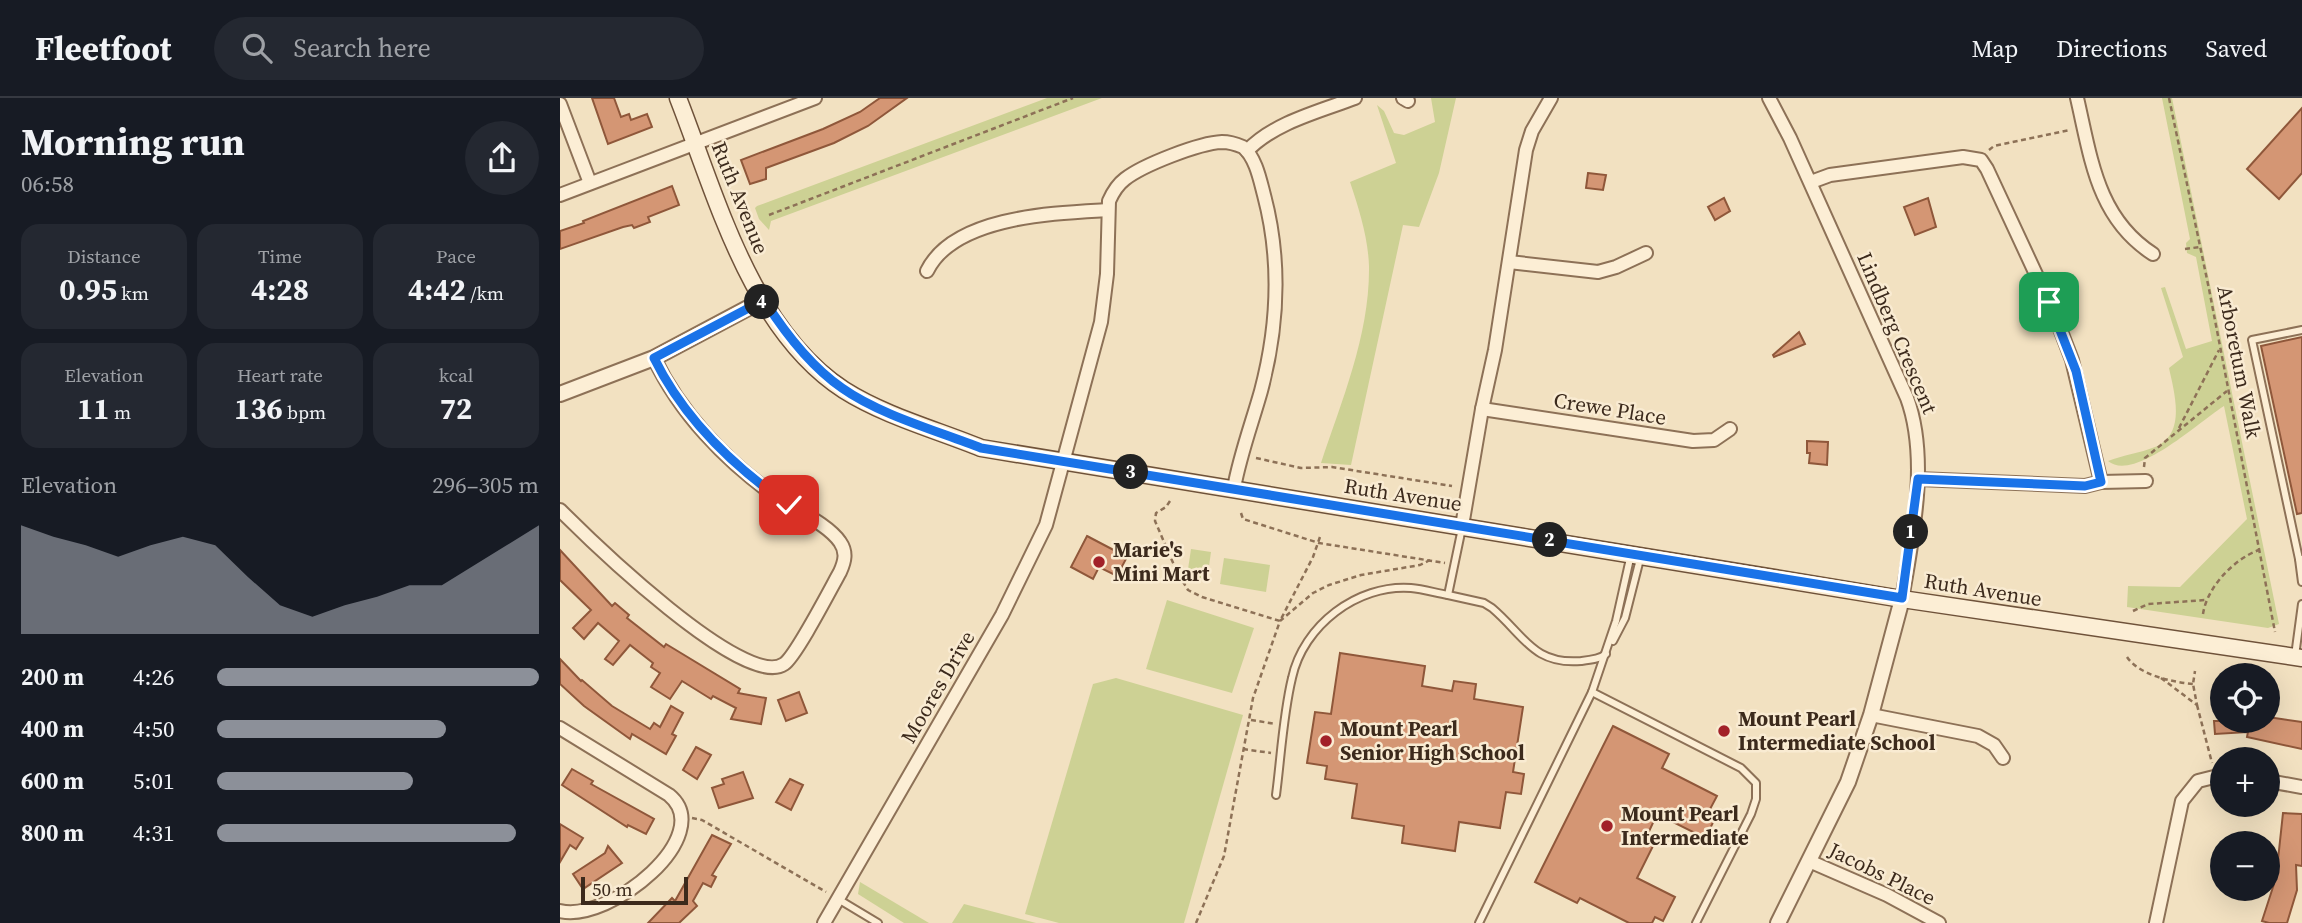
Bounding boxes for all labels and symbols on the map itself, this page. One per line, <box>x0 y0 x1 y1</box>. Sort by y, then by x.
street label: Ruth Avenue <box>705 137 776 258</box>
street label: Lindberg Crescent <box>1850 248 1945 418</box>
pin <box>2019 272 2079 332</box>
street label: Arboretum Walk <box>2210 283 2269 441</box>
pin: 4 <box>744 284 780 320</box>
street label: Crewe Place <box>1552 385 1669 432</box>
pin: 3 <box>1114 454 1148 490</box>
street label: Ruth Avenue <box>1342 471 1464 518</box>
pin <box>759 475 819 535</box>
pin: 1 <box>1894 514 1928 550</box>
pin: 2 <box>1532 522 1567 558</box>
place label: Marie's Mini Mart <box>1113 535 1210 588</box>
marker: Marie's Mini Mart <box>1091 554 1107 570</box>
street label: Ruth Avenue <box>1922 566 2044 613</box>
street label: Moores Drive <box>894 625 982 748</box>
place label: Mount Pearl Intermediate School <box>1738 704 1936 757</box>
place label: Mount Pearl Senior High School <box>1340 714 1525 767</box>
marker: Mount Pearl Intermediate School <box>1716 723 1732 739</box>
marker: Mount Pearl Senior High School <box>1318 733 1334 749</box>
place label: Mount Pearl Intermediate <box>1621 799 1749 852</box>
marker: Mount Pearl Intermediate <box>1599 818 1615 834</box>
street label: Jacobs Place <box>1823 835 1941 912</box>
scale bar <box>581 874 688 906</box>

